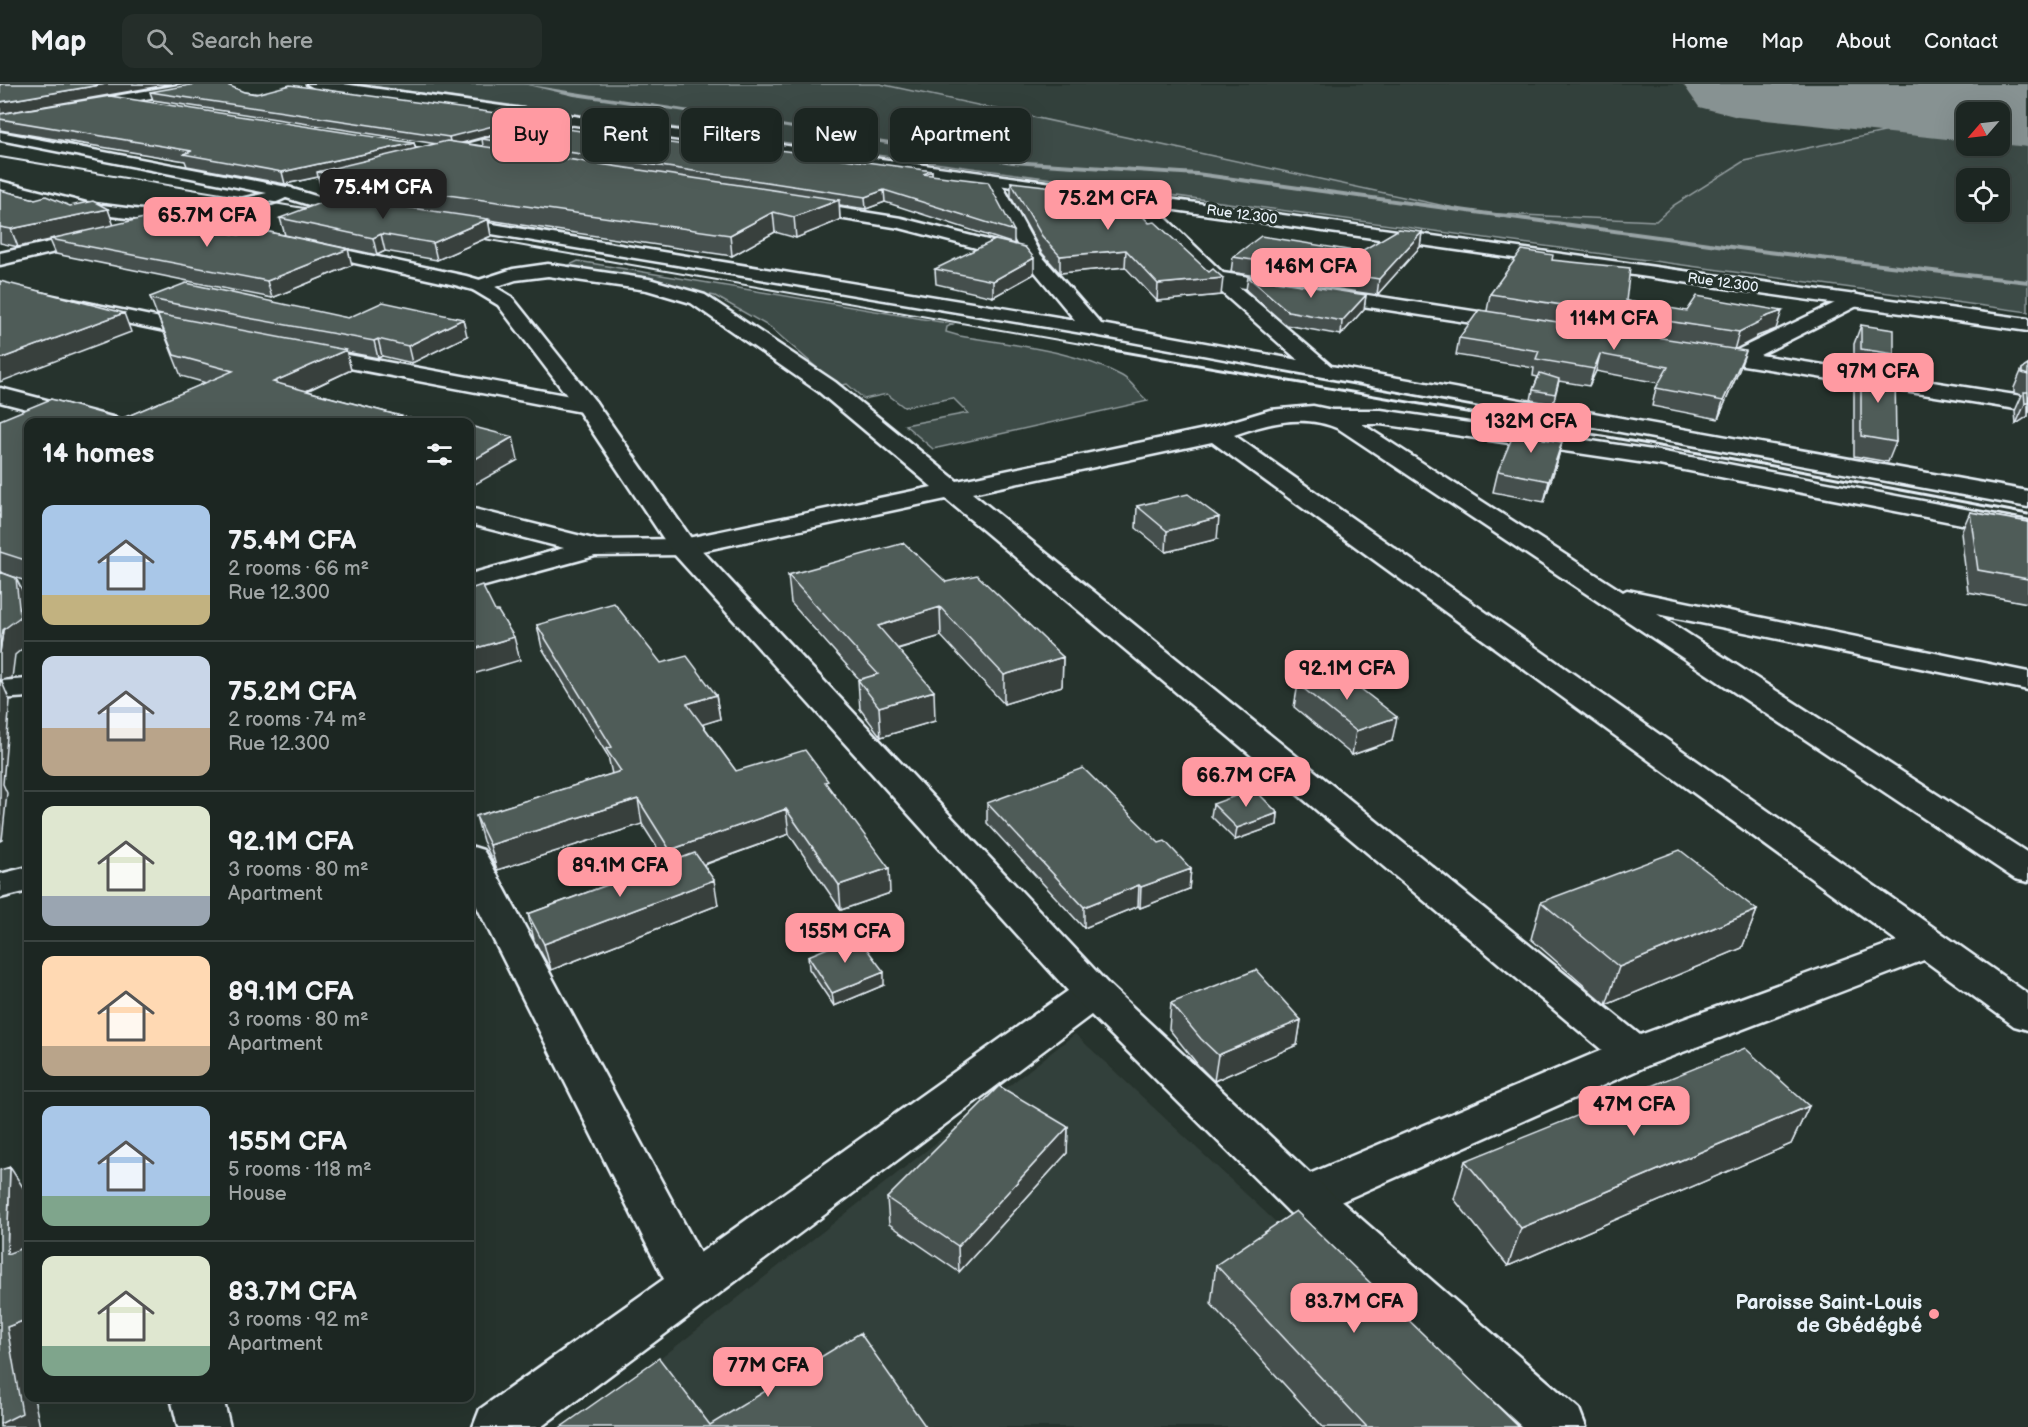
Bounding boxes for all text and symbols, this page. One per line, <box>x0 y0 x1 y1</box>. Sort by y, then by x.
search box <box>122 14 542 68</box>
text: Map <box>30 25 86 58</box>
icon: search <box>143 25 176 58</box>
text: Search here <box>191 28 313 55</box>
text: Home <box>1671 29 1728 54</box>
text: Map <box>1761 29 1803 54</box>
text: About <box>1836 29 1891 54</box>
text: Contact <box>1924 29 1998 54</box>
north arrow <box>1956 102 2010 156</box>
map controls <box>1956 102 2010 222</box>
chip: Buy <box>492 108 570 162</box>
chip: Rent <box>582 108 669 162</box>
chip: Filters <box>681 108 782 162</box>
chip: New <box>794 108 878 162</box>
chip: Apartment <box>890 108 1031 162</box>
button: locate <box>1956 168 2010 222</box>
pin: 75.4M CFA <box>314 169 452 220</box>
text: 75.4M CFA <box>334 176 432 200</box>
pin: 75.2M CFA <box>1039 180 1177 231</box>
text: 75.2M CFA <box>1059 187 1157 211</box>
pin: 65.7M CFA <box>138 197 276 248</box>
street label: Rue 12.300 <box>1205 201 1278 228</box>
text: 65.7M CFA <box>158 204 256 228</box>
pin: 146M CFA <box>1249 248 1373 299</box>
text: 146M CFA <box>1265 255 1357 279</box>
street label: Rue 12.300 <box>1686 269 1759 296</box>
pin: 114M CFA <box>1552 300 1676 351</box>
text: 114M CFA <box>1570 307 1658 331</box>
pin: 97M CFA <box>1823 353 1933 404</box>
text: 97M CFA <box>1837 360 1919 384</box>
pin: 132M CFA <box>1469 403 1593 454</box>
text: 132M CFA <box>1485 410 1577 434</box>
icon: filters <box>423 438 456 471</box>
text: 14 homes <box>42 439 154 470</box>
text: 75.4M CFA <box>228 526 356 557</box>
icon: home <box>90 529 162 601</box>
text: 2 rooms · 66 m² <box>228 557 369 581</box>
text: Rue 12.300 <box>228 581 330 605</box>
pin: 92.1M CFA <box>1278 650 1416 701</box>
text: 92.1M CFA <box>1299 657 1395 681</box>
text: 75.2M CFA <box>228 677 356 708</box>
icon: home <box>90 680 162 752</box>
text: 2 rooms · 74 m² <box>228 708 366 732</box>
text: Rue 12.300 <box>228 732 330 756</box>
pin: 66.7M CFA <box>1177 757 1315 808</box>
text: 66.7M CFA <box>1196 764 1296 788</box>
text: 92.1M CFA <box>228 827 353 858</box>
icon: home <box>90 830 162 902</box>
pin: 89.1M CFA <box>551 847 689 898</box>
text: 89.1M CFA <box>572 854 668 878</box>
text: 3 rooms · 80 m² <box>228 858 369 882</box>
text: Apartment <box>228 882 323 906</box>
pin: 155M CFA <box>783 913 907 964</box>
text: 155M CFA <box>799 920 891 944</box>
text: 89.1M CFA <box>228 977 353 1008</box>
icon: home <box>90 980 162 1052</box>
text: 3 rooms · 80 m² <box>228 1008 369 1032</box>
text: Apartment <box>228 1032 323 1056</box>
pin: 47M CFA <box>1579 1086 1689 1137</box>
text: 47M CFA <box>1593 1093 1675 1117</box>
text: 155M CFA <box>228 1127 347 1158</box>
icon: home <box>90 1130 162 1202</box>
text: 5 rooms · 118 m² <box>228 1158 372 1182</box>
text: House <box>228 1182 287 1206</box>
text: 83.7M CFA <box>228 1277 357 1308</box>
icon: home <box>90 1280 162 1352</box>
pin: 83.7M CFA <box>1285 1283 1423 1334</box>
text: 83.7M CFA <box>1305 1290 1404 1314</box>
place label: Paroisse Saint-Louis de Gbédégbé <box>1735 1291 1922 1338</box>
marker: Paroisse Saint-Louis de Gbédégbé <box>1927 1307 1941 1321</box>
text: 3 rooms · 92 m² <box>228 1308 369 1332</box>
text: Apartment <box>228 1332 323 1356</box>
pin: 77M CFA <box>713 1347 823 1398</box>
text: 77M CFA <box>727 1354 809 1378</box>

